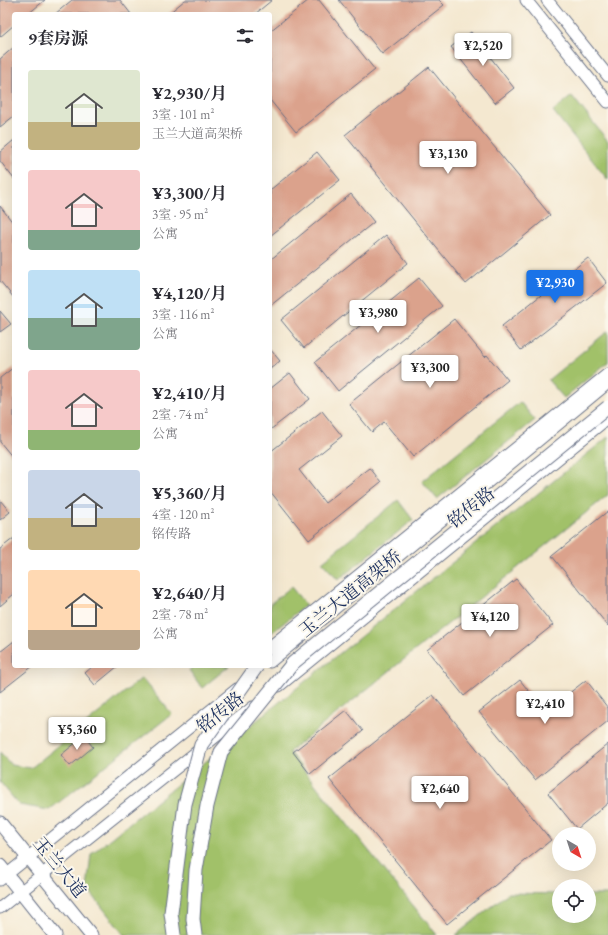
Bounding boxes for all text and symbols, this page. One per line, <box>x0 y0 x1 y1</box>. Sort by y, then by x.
icon: filters <box>234 25 256 47</box>
text: 9套房源 <box>28 27 88 49</box>
pin: ¥2,520 <box>450 33 516 67</box>
text: ¥2,520 <box>463 37 503 54</box>
text: ¥2,930/月 <box>152 82 227 104</box>
icon: home <box>60 86 108 134</box>
text: 3室 · 101 m² <box>152 106 214 123</box>
text: 玉兰大道高架桥 <box>152 125 243 142</box>
pin: ¥3,130 <box>415 141 481 175</box>
text: ¥3,130 <box>428 145 468 162</box>
text: ¥3,300/月 <box>152 182 227 204</box>
icon: home <box>60 186 108 234</box>
text: 3室 · 95 m² <box>152 206 208 223</box>
text: 公寓 <box>152 225 178 242</box>
pin: ¥2,930 <box>522 270 588 304</box>
text: ¥2,930 <box>535 274 575 291</box>
text: ¥4,120/月 <box>152 282 227 304</box>
icon: home <box>60 286 108 334</box>
pin: ¥3,980 <box>345 300 411 334</box>
text: ¥3,980 <box>358 304 398 321</box>
text: 3室 · 116 m² <box>152 306 214 323</box>
text: 公寓 <box>152 325 178 342</box>
pin: ¥3,300 <box>397 355 463 389</box>
text: ¥3,300 <box>410 359 450 376</box>
text: ¥2,410/月 <box>152 382 227 404</box>
icon: home <box>60 386 108 434</box>
text: 2室 · 74 m² <box>152 406 208 423</box>
text: 公寓 <box>152 425 178 442</box>
street label: 铭传路 <box>443 481 499 533</box>
text: ¥5,360/月 <box>152 482 227 504</box>
icon: home <box>60 486 108 534</box>
text: 4室 · 120 m² <box>152 506 214 523</box>
text: 铭传路 <box>152 525 191 542</box>
street label: 玉兰大道高架桥 <box>294 544 406 642</box>
text: ¥2,640/月 <box>152 582 227 604</box>
icon: home <box>60 586 108 634</box>
pin: ¥4,120 <box>457 604 523 638</box>
text: 2室 · 78 m² <box>152 606 208 623</box>
text: ¥4,120 <box>470 608 510 625</box>
text: 公寓 <box>152 625 178 642</box>
street label: 铭传路 <box>192 686 248 738</box>
pin: ¥2,410 <box>512 691 578 725</box>
text: ¥2,410 <box>525 695 565 712</box>
pin: ¥5,360 <box>44 717 110 751</box>
text: ¥5,360 <box>57 721 97 738</box>
pin: ¥2,640 <box>407 776 473 810</box>
text: ¥2,640 <box>420 780 460 797</box>
north arrow <box>552 827 596 871</box>
map controls <box>552 827 596 923</box>
street label: 玉兰大道 <box>28 832 92 902</box>
button: locate <box>552 879 596 923</box>

